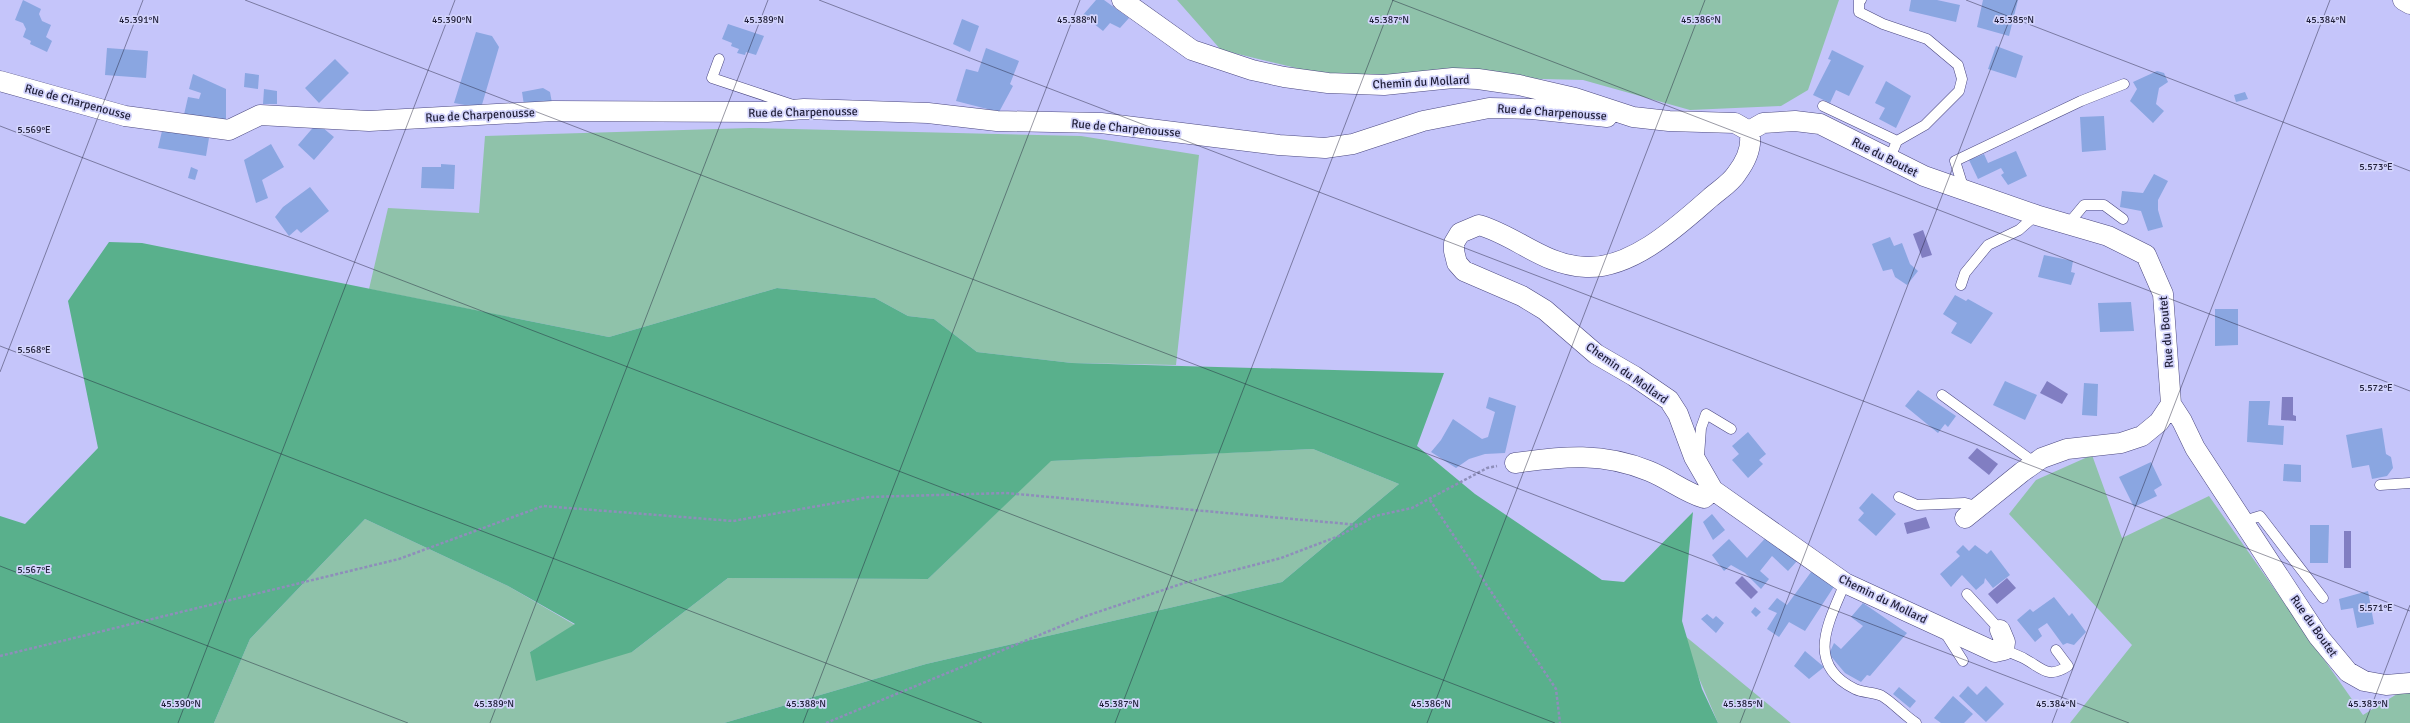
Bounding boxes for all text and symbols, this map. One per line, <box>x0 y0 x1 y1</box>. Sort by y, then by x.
text: 45.391°N <box>119 14 159 26</box>
text: 45.390°N <box>432 14 472 26</box>
text: 45.389°N <box>744 14 784 26</box>
text: 45.388°N <box>1057 14 1097 26</box>
text: 45.387°N <box>1369 14 1409 26</box>
text: 45.386°N <box>1681 14 1721 26</box>
text: 45.385°N <box>1994 14 2034 26</box>
text: 45.384°N <box>2306 14 2346 26</box>
street label: Chemin du Mollard <box>1372 72 1470 93</box>
street label: Rue de Charpenousse <box>23 81 133 124</box>
street label: Rue de Charpenousse <box>1497 101 1607 124</box>
street label: Rue de Charpenousse <box>748 104 858 121</box>
street label: Rue de Charpenousse <box>425 105 535 126</box>
street label: Rue de Charpenousse <box>1071 116 1181 141</box>
text: 5.569°E <box>17 124 51 136</box>
street label: Rue du Boutet <box>1849 134 1920 180</box>
text: 5.573°E <box>2359 161 2393 173</box>
street label: Rue du Boutet <box>2156 295 2177 369</box>
street label: Chemin du Mollard <box>1583 339 1671 407</box>
text: 5.568°E <box>17 344 51 356</box>
text: 5.572°E <box>2359 382 2393 394</box>
text: 5.567°E <box>17 564 51 576</box>
street label: Chemin du Mollard <box>1836 571 1930 627</box>
street label: Rue du Boutet <box>2287 592 2340 660</box>
text: 5.571°E <box>2359 602 2393 614</box>
text: 45.390°N <box>161 698 201 710</box>
text: 45.389°N <box>474 698 514 710</box>
text: 45.388°N <box>786 698 826 710</box>
text: 45.387°N <box>1099 698 1139 710</box>
text: 45.386°N <box>1411 698 1451 710</box>
text: 45.385°N <box>1723 698 1763 710</box>
text: 45.384°N <box>2036 698 2076 710</box>
text: 45.383°N <box>2348 698 2388 710</box>

